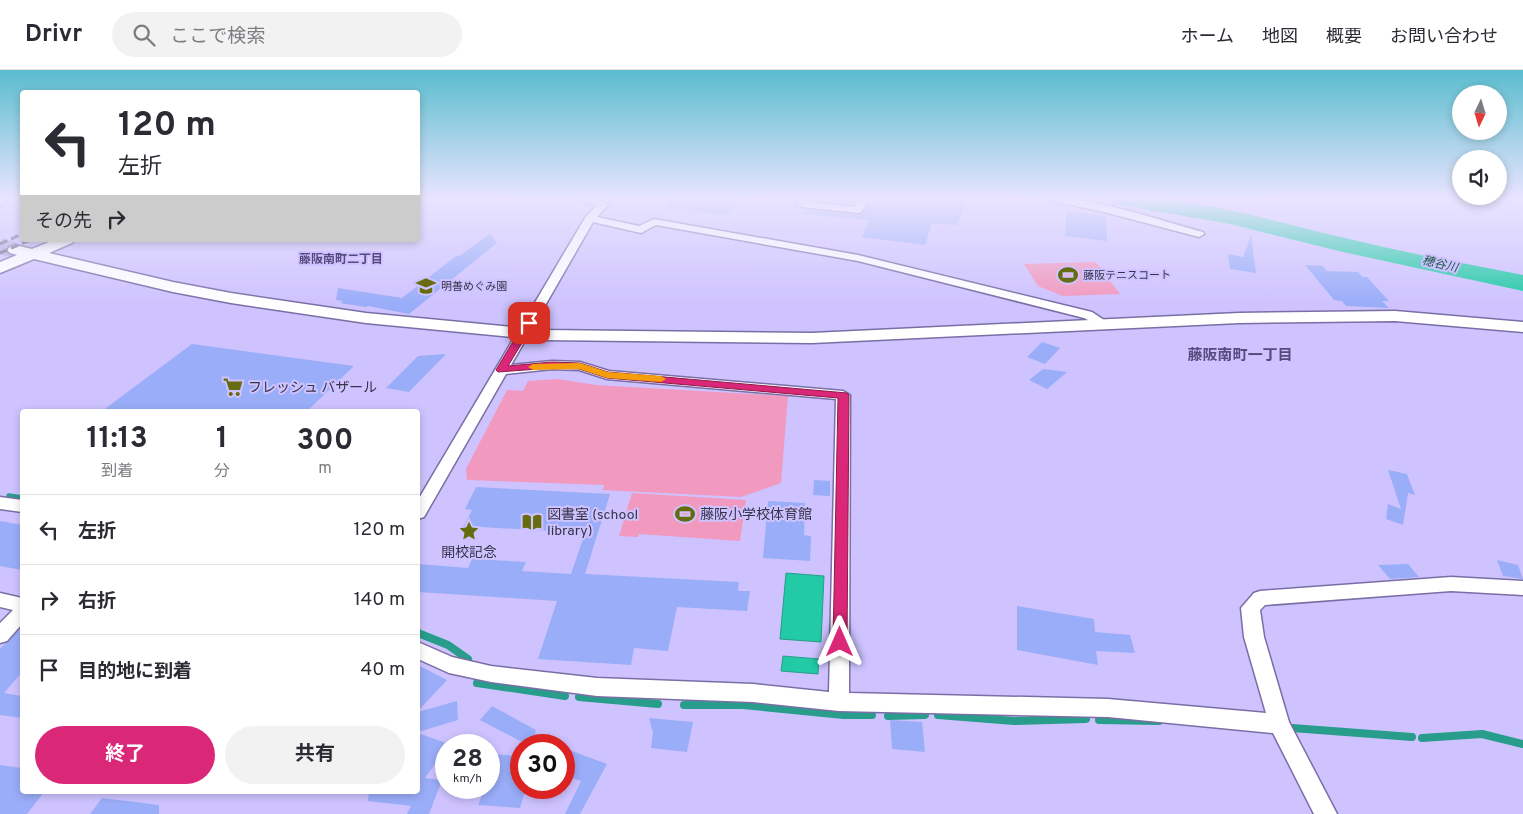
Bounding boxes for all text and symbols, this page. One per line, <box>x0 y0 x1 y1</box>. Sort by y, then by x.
search box <box>112 12 462 57</box>
text: Drivr <box>25 20 82 50</box>
icon: search <box>130 21 158 49</box>
text: ここで検索 <box>170 25 265 49</box>
text: ホーム <box>1181 26 1234 49</box>
text: 地図 <box>1262 26 1298 49</box>
text: 概要 <box>1326 26 1362 49</box>
text: お問い合わせ <box>1390 26 1498 49</box>
north arrow <box>1452 85 1508 140</box>
map controls <box>1452 85 1507 205</box>
text: 120 m <box>118 104 216 148</box>
icon: left <box>35 110 100 175</box>
button: sound <box>1452 150 1507 205</box>
text: 左折 <box>118 154 162 181</box>
icon: right <box>102 205 130 233</box>
text: その先 <box>35 210 92 234</box>
district label: 藤阪南町二丁目 <box>299 252 383 268</box>
water label: 穂谷川 <box>1420 253 1461 277</box>
sports icon: 藤阪テニスコート <box>1057 264 1079 286</box>
place label: 藤阪テニスコート <box>1083 269 1171 283</box>
school or university icon: 明善めぐみ園 <box>415 275 437 297</box>
place label: 明善めぐみ園 <box>441 280 507 294</box>
pin <box>508 302 550 344</box>
icon: arrive <box>515 309 543 337</box>
district label: 藤阪南町一丁目 <box>1187 347 1293 366</box>
supermarket icon: フレッシュ バザール <box>222 376 244 398</box>
place label: フレッシュ バザール <box>248 380 377 397</box>
text: 11:13 <box>86 421 148 458</box>
text: 1 <box>216 421 228 458</box>
text: 300 <box>296 423 354 460</box>
text: m <box>318 459 332 479</box>
text: 到着 <box>101 462 133 482</box>
text: 分 <box>214 462 230 482</box>
sports icon: 藤阪小学校体育館 <box>674 503 696 525</box>
place label: 図書室 (school library) <box>547 507 638 540</box>
place label: 藤阪小学校体育館 <box>700 507 812 524</box>
library icon: 図書室 (school library) <box>521 511 543 533</box>
icon: left <box>35 516 63 544</box>
text: 120 m <box>354 518 405 542</box>
text: 左折 <box>78 520 116 544</box>
place icon: 開校記念 <box>458 520 480 542</box>
place label: 開校記念 <box>441 545 497 562</box>
icon: right <box>35 586 63 614</box>
text: 140 m <box>354 588 405 612</box>
text: 右折 <box>78 590 116 614</box>
position arrow <box>813 615 865 667</box>
icon: arrive <box>35 656 63 684</box>
text: 40 m <box>360 658 405 682</box>
text: 目的地に到着 <box>78 660 192 684</box>
button: 終了 <box>35 726 215 784</box>
button: 共有 <box>225 726 405 784</box>
speed limit sign: 30 <box>510 734 575 799</box>
text: 28 <box>452 744 483 776</box>
text: km/h <box>453 771 482 787</box>

